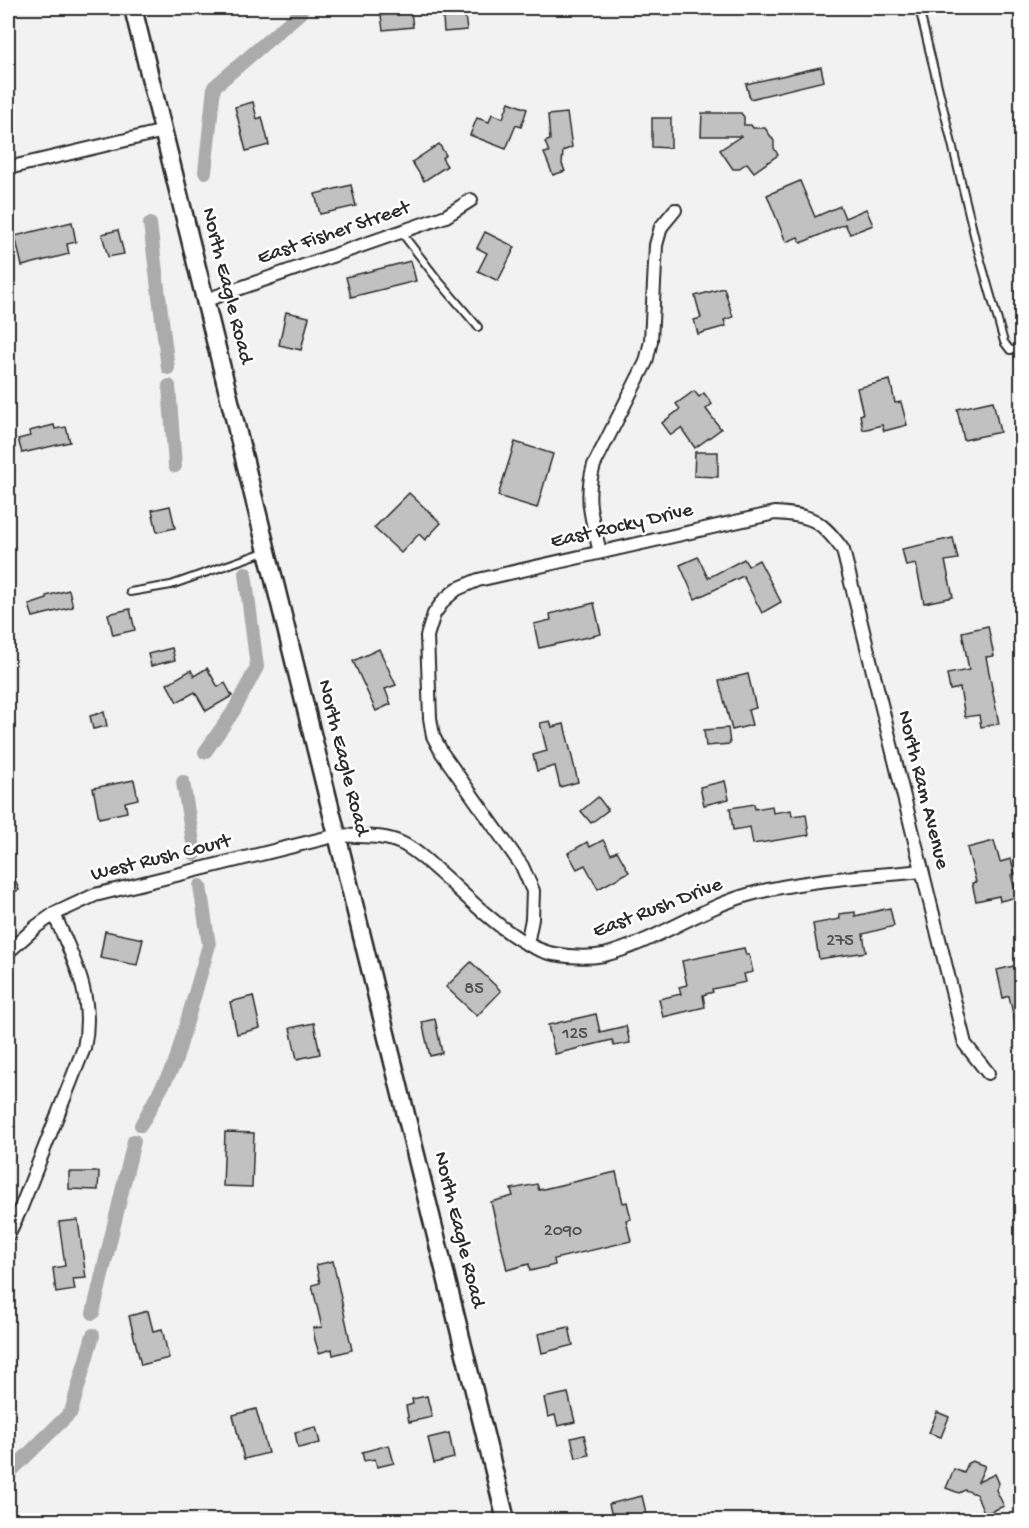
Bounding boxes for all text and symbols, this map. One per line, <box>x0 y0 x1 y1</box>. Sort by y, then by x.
street label: East Fisher Street <box>254 195 416 272</box>
street label: North Eagle Road <box>195 205 258 368</box>
street label: East Rocky Drive <box>548 498 697 556</box>
street label: North Eagle Road <box>311 677 374 840</box>
street label: North Ram Avenue <box>890 708 954 873</box>
street label: West Rush Court <box>89 829 236 888</box>
street label: East Rush Drive <box>590 872 727 945</box>
house number: 275 <box>826 931 854 952</box>
house number: 85 <box>464 979 484 1000</box>
house number: 125 <box>561 1024 588 1045</box>
street label: North Eagle Road <box>427 1149 490 1312</box>
house number: 2090 <box>544 1221 582 1242</box>

